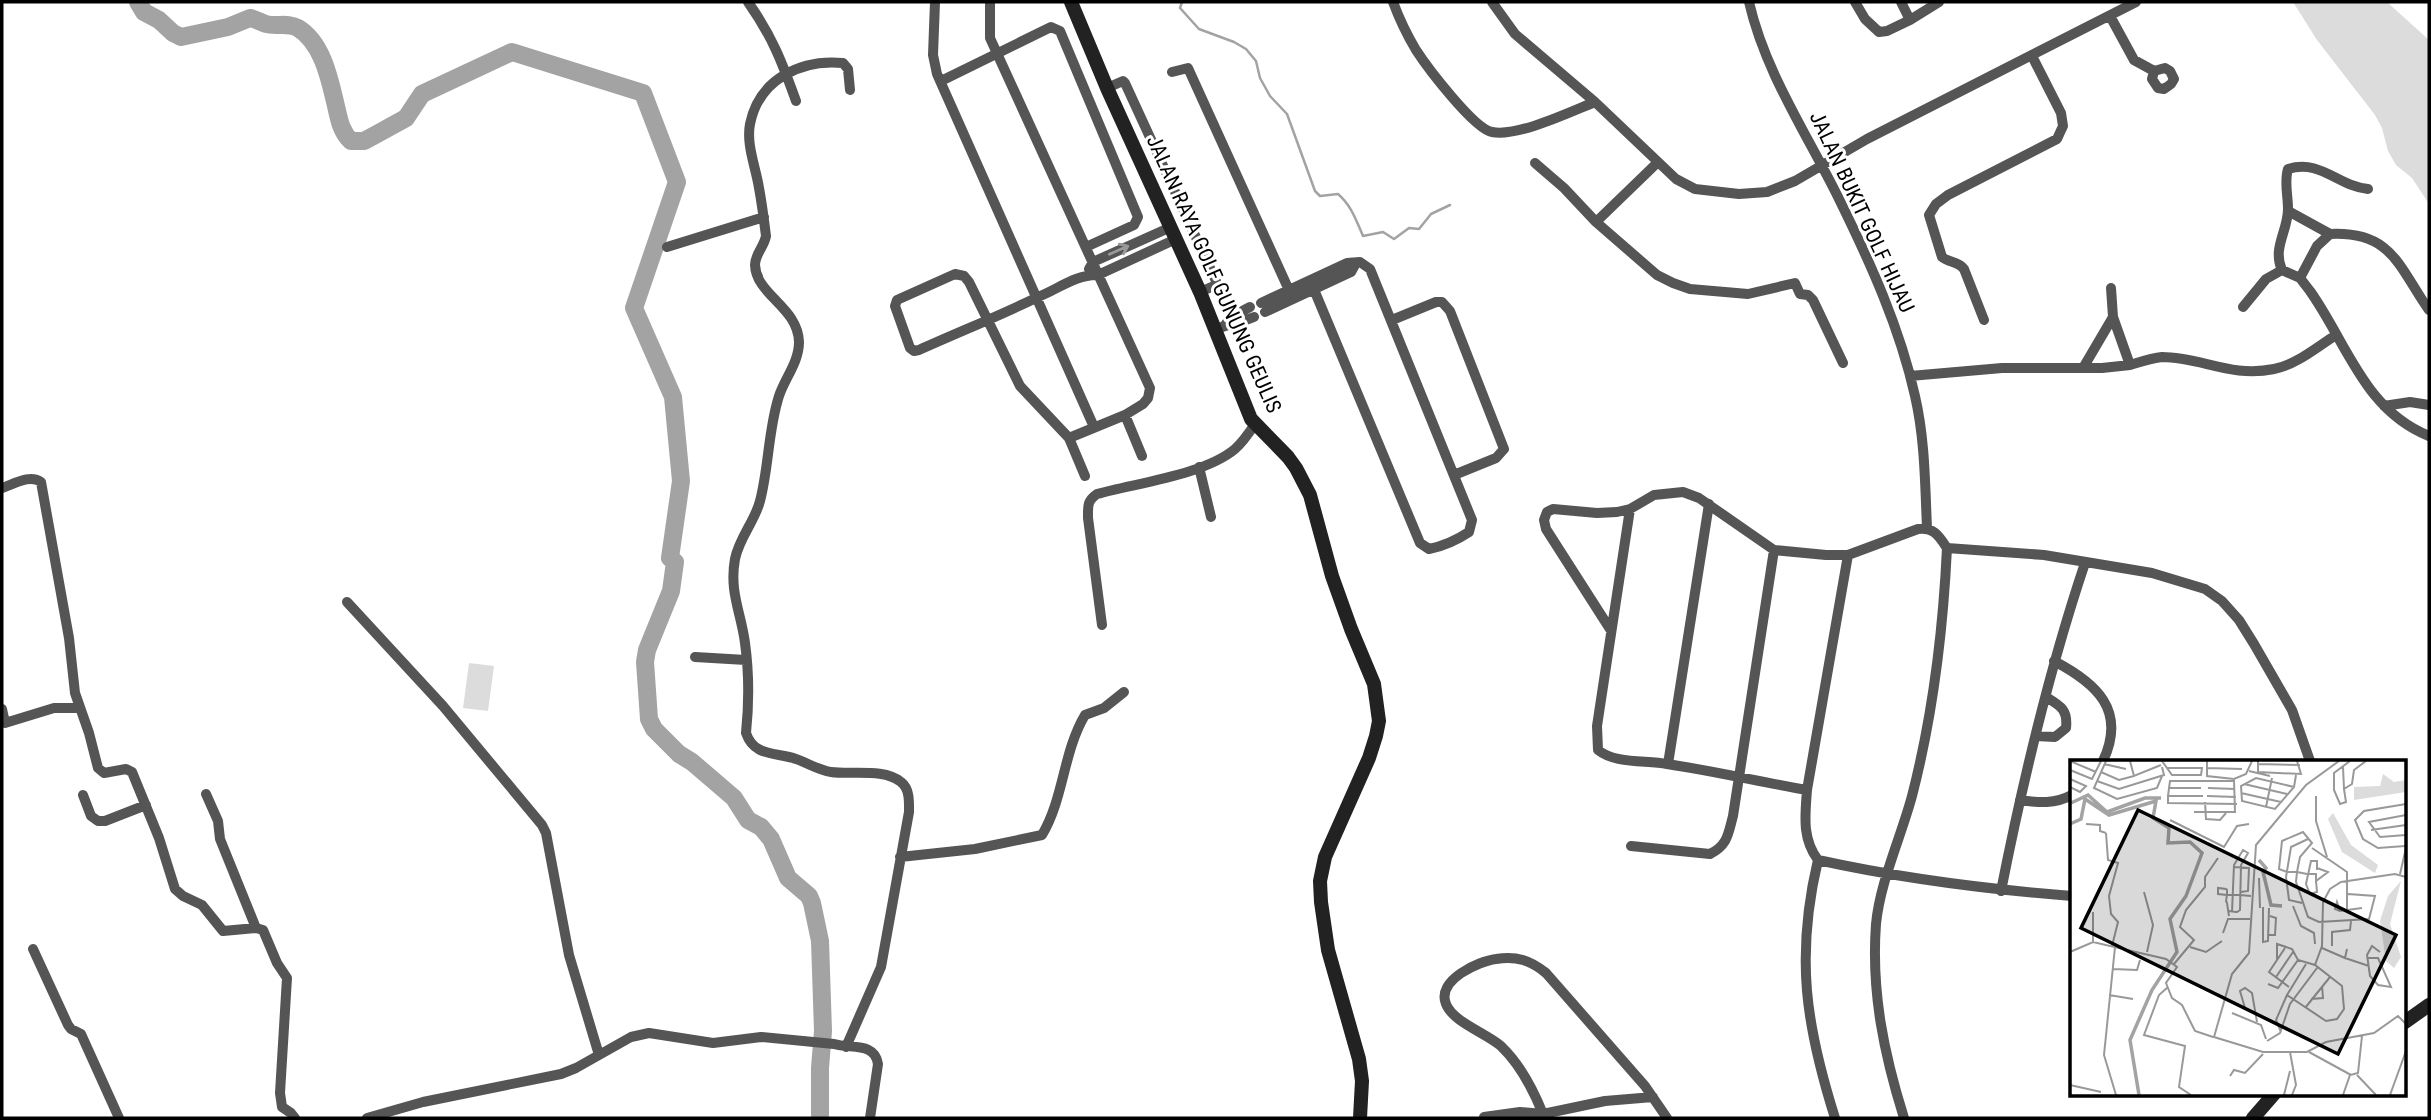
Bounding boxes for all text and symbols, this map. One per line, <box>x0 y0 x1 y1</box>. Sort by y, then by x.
street label: JALAN BUKIT GOLF HIJAU <box>1805 108 1919 316</box>
street label: JALAN RAYA GOLF GUNUNG GEULIS <box>1142 131 1286 417</box>
one-way arrow <box>1108 243 1129 256</box>
inset map <box>2070 760 2406 1096</box>

